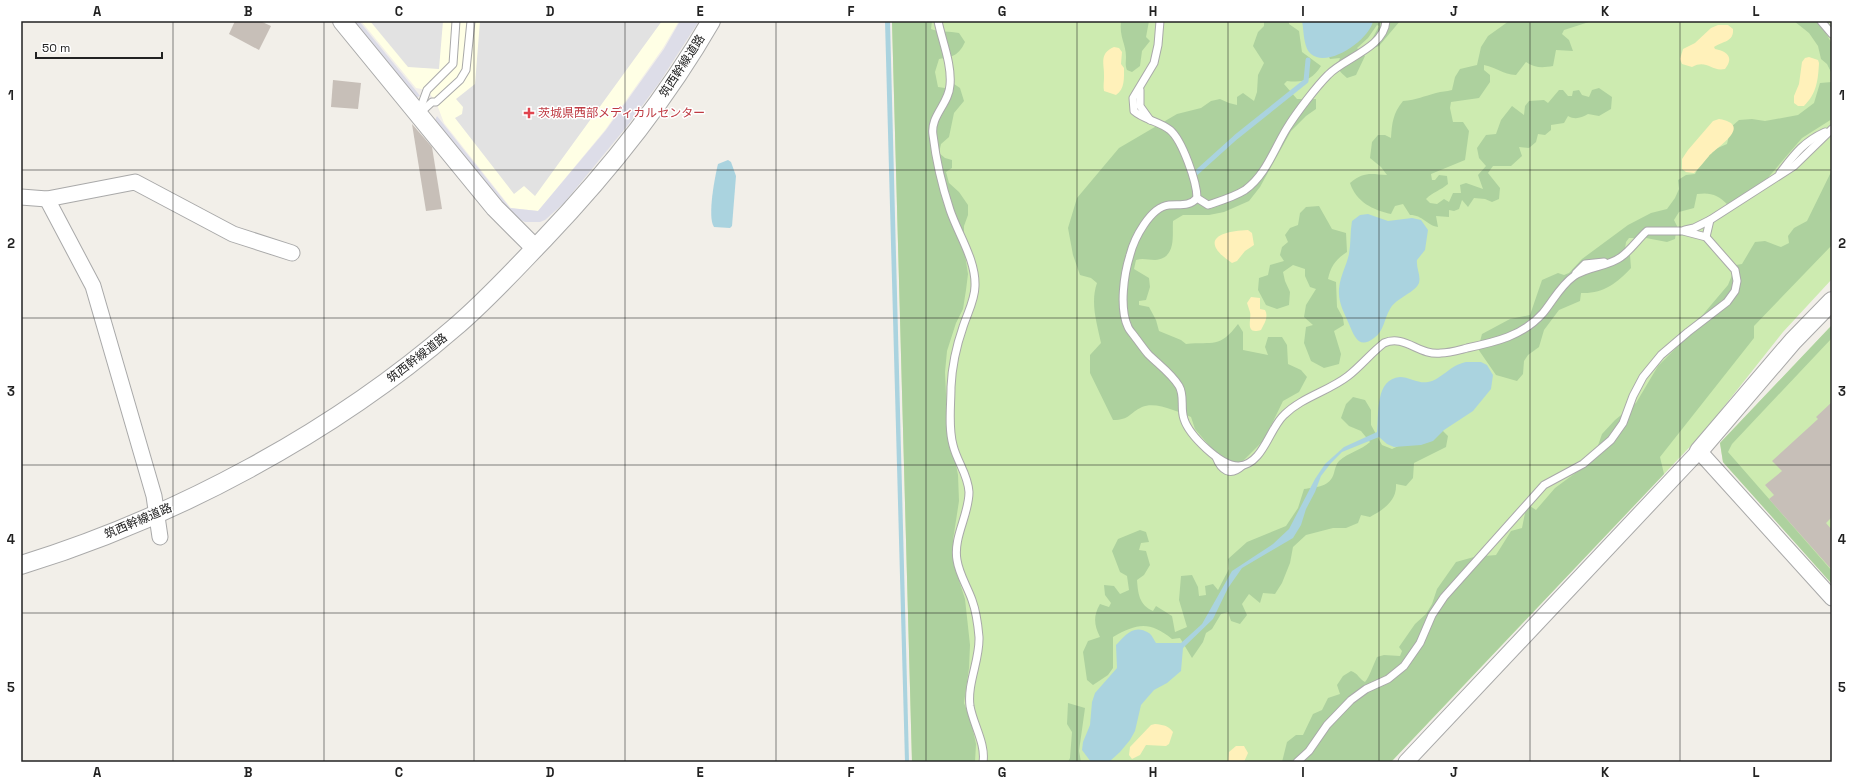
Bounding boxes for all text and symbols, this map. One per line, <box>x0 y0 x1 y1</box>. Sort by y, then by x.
text: A <box>93 3 102 20</box>
text: B <box>244 3 253 20</box>
text: C <box>395 3 403 20</box>
text: D <box>546 3 555 20</box>
text: E <box>696 3 704 20</box>
text: F <box>848 3 855 20</box>
text: G <box>998 3 1006 20</box>
text: H <box>1149 3 1157 20</box>
text: I <box>1301 3 1305 20</box>
text: J <box>1450 3 1458 20</box>
text: K <box>1601 3 1610 20</box>
text: L <box>1752 3 1760 20</box>
street label: 筑西幹線道路 <box>656 31 708 101</box>
scale bar <box>36 34 162 60</box>
text: 50 m <box>42 40 70 56</box>
text: 1 <box>8 87 14 104</box>
text: 1 <box>1839 87 1845 104</box>
place label: 茨城県西部メディカルセンター <box>538 105 705 121</box>
marker: 茨城県西部メディカルセンター <box>523 107 535 119</box>
text: 2 <box>7 235 15 252</box>
text: 2 <box>1838 235 1846 252</box>
street label: 筑西幹線道路 <box>384 330 450 386</box>
text: 3 <box>7 383 15 400</box>
text: 3 <box>1838 383 1846 400</box>
street label: 筑西幹線道路 <box>102 500 174 542</box>
text: 4 <box>7 531 15 548</box>
text: 4 <box>1838 531 1846 548</box>
text: 5 <box>7 679 15 696</box>
text: 5 <box>1838 679 1846 696</box>
text: A <box>93 764 102 781</box>
text: B <box>244 764 253 781</box>
text: C <box>395 764 403 781</box>
text: D <box>546 764 555 781</box>
text: E <box>696 764 704 781</box>
text: F <box>848 764 855 781</box>
text: G <box>998 764 1006 781</box>
text: H <box>1149 764 1157 781</box>
text: I <box>1301 764 1305 781</box>
text: J <box>1450 764 1458 781</box>
text: K <box>1601 764 1610 781</box>
text: L <box>1752 764 1760 781</box>

